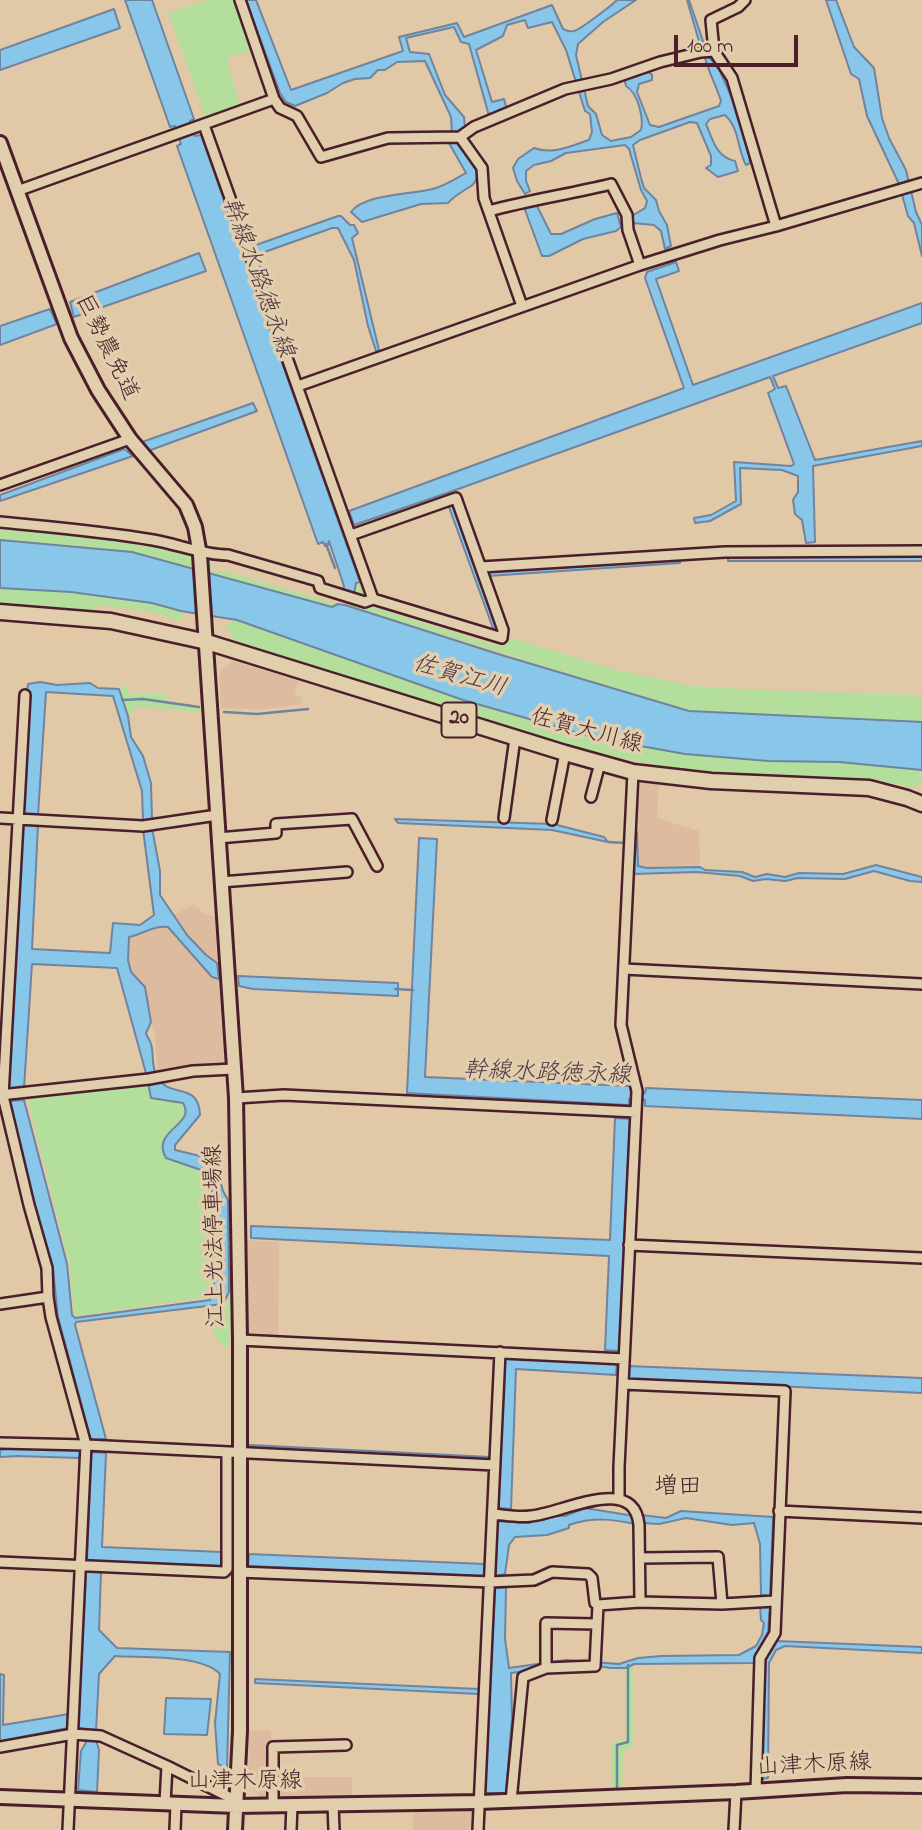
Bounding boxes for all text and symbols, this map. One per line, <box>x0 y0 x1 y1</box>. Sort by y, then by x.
scale bar <box>677 21 801 65</box>
text: 100 m <box>687 32 733 62</box>
water label: 幹線水路徳永線 <box>214 194 298 362</box>
street label: 巨勢農免道 <box>67 290 143 406</box>
water label: 佐賀江川 <box>409 651 509 705</box>
road number: 20 <box>442 702 476 738</box>
street label: 佐賀大川線 <box>527 705 645 761</box>
water label: 幹線水路徳永線 <box>463 1058 631 1092</box>
street label: 江上光法停車場線 <box>202 1144 232 1328</box>
district label: 増田 <box>654 1475 702 1503</box>
street label: 山津木原線 <box>756 1750 872 1784</box>
street label: 山津木原線 <box>188 1769 302 1797</box>

